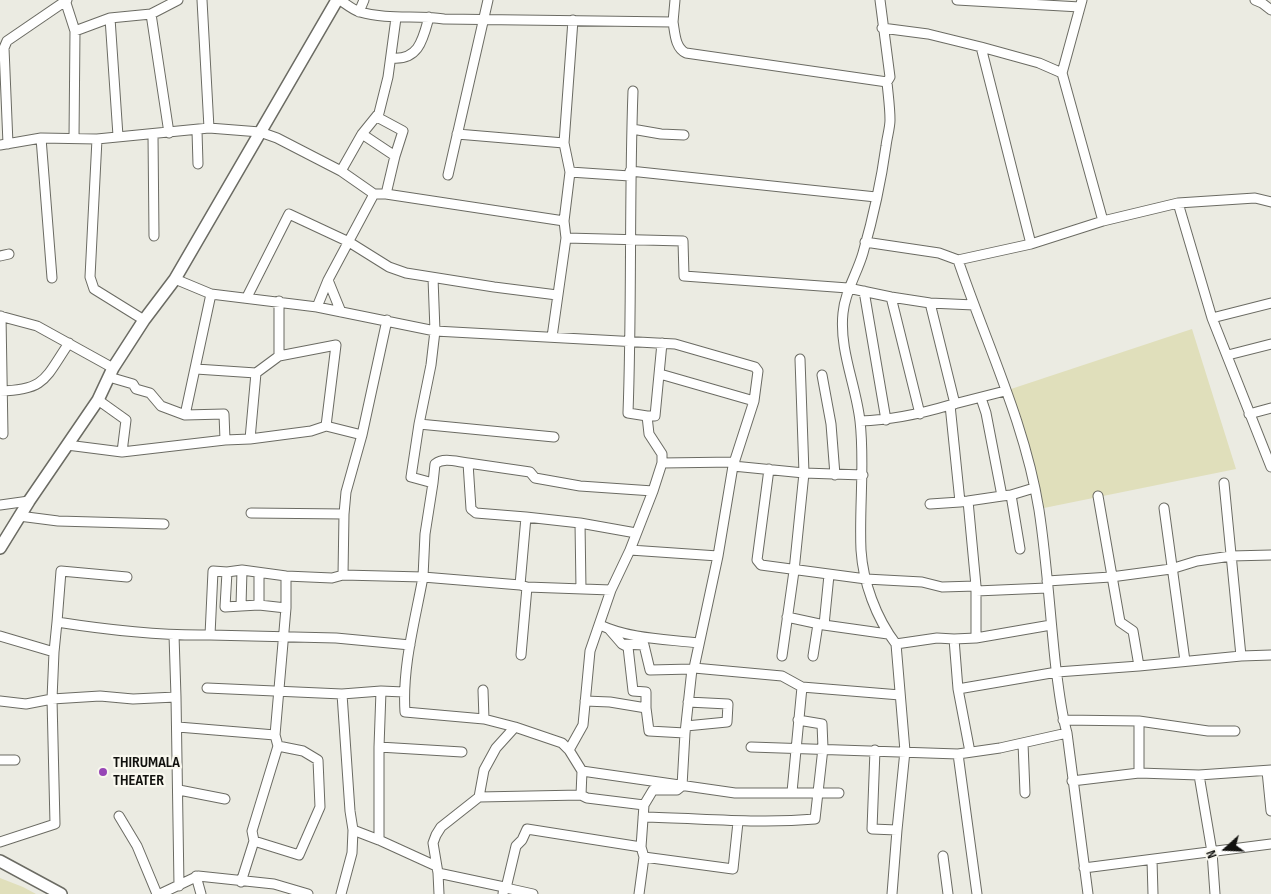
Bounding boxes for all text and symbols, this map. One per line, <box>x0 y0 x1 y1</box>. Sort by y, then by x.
place label: THIRUMALA THEATER <box>113 753 180 791</box>
marker: THIRUMALA THEATER <box>97 766 109 778</box>
north arrow <box>1201 824 1251 874</box>
text: N <box>1202 848 1221 861</box>

